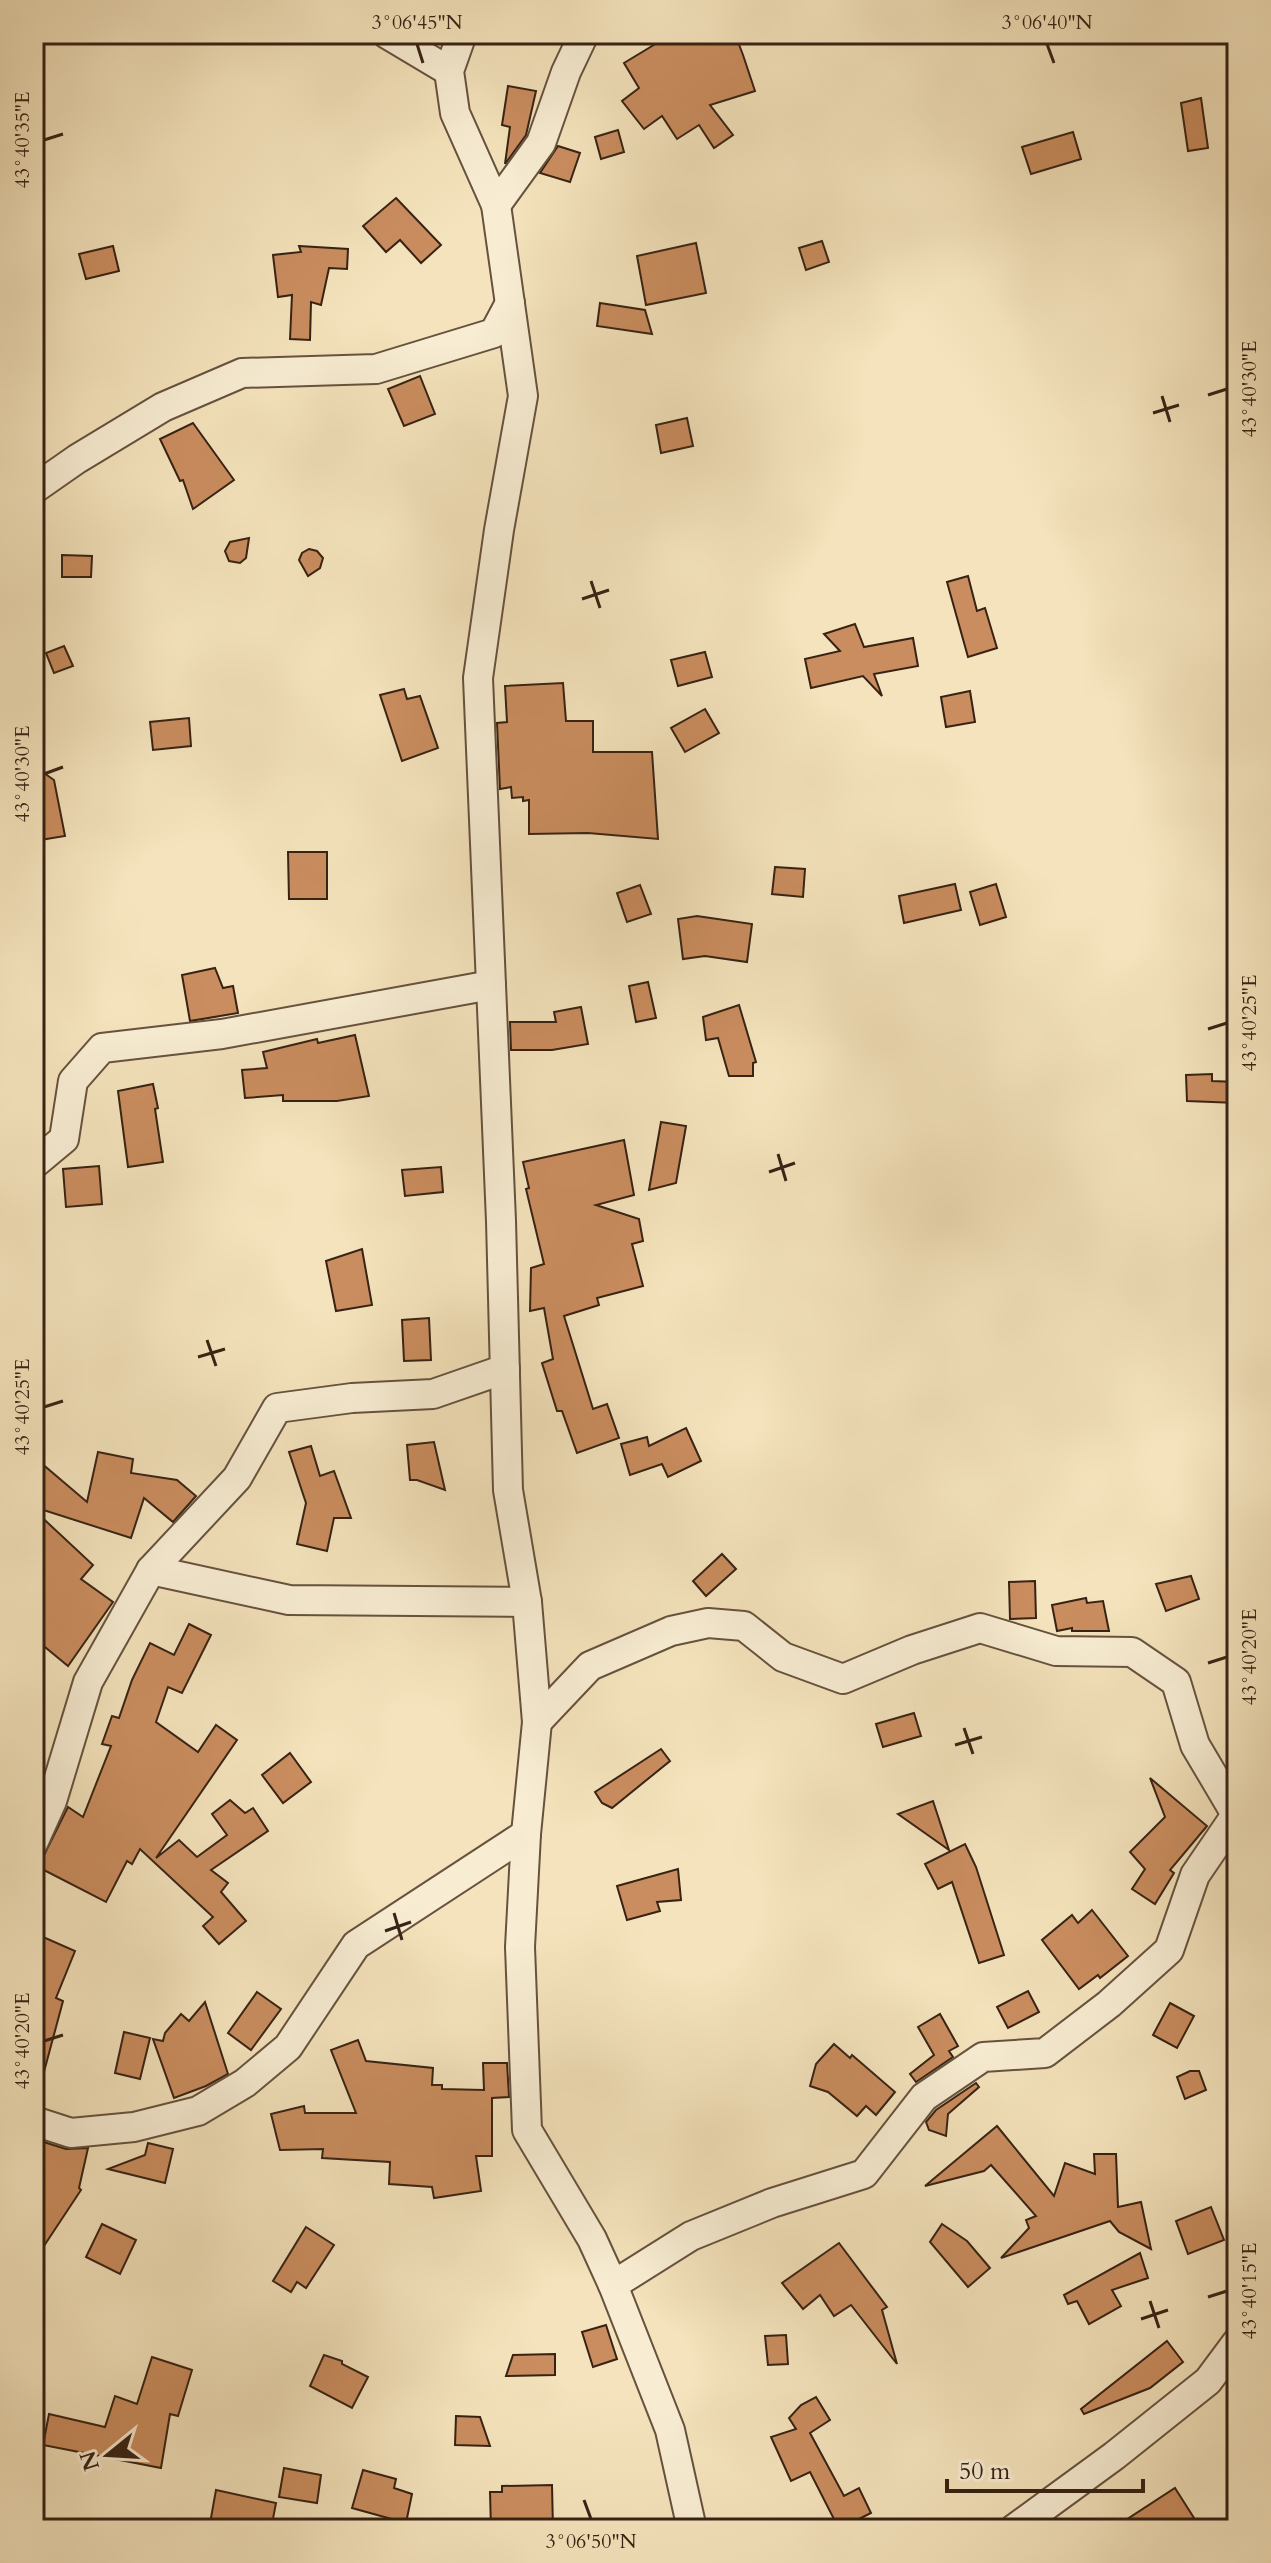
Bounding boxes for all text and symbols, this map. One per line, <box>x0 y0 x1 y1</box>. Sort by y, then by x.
text: 3°06'45"N <box>371 9 463 36</box>
text: 3°06'40"N <box>1001 9 1093 36</box>
text: 43°40'35"E <box>9 92 36 188</box>
text: 43°40'30"E <box>1236 341 1263 437</box>
text: 43°40'30"E <box>9 726 36 822</box>
text: 43°40'25"E <box>1236 975 1263 1071</box>
text: 43°40'25"E <box>9 1359 36 1455</box>
text: 43°40'20"E <box>1236 1609 1263 1705</box>
text: 43°40'20"E <box>9 1993 36 2089</box>
text: 43°40'15"E <box>1236 2243 1263 2339</box>
north arrow <box>68 2415 148 2495</box>
scale bar <box>947 2443 1143 2493</box>
text: N <box>73 2447 107 2475</box>
text: 50 m <box>959 2455 1011 2488</box>
text: 3°06'50"N <box>545 2528 637 2555</box>

